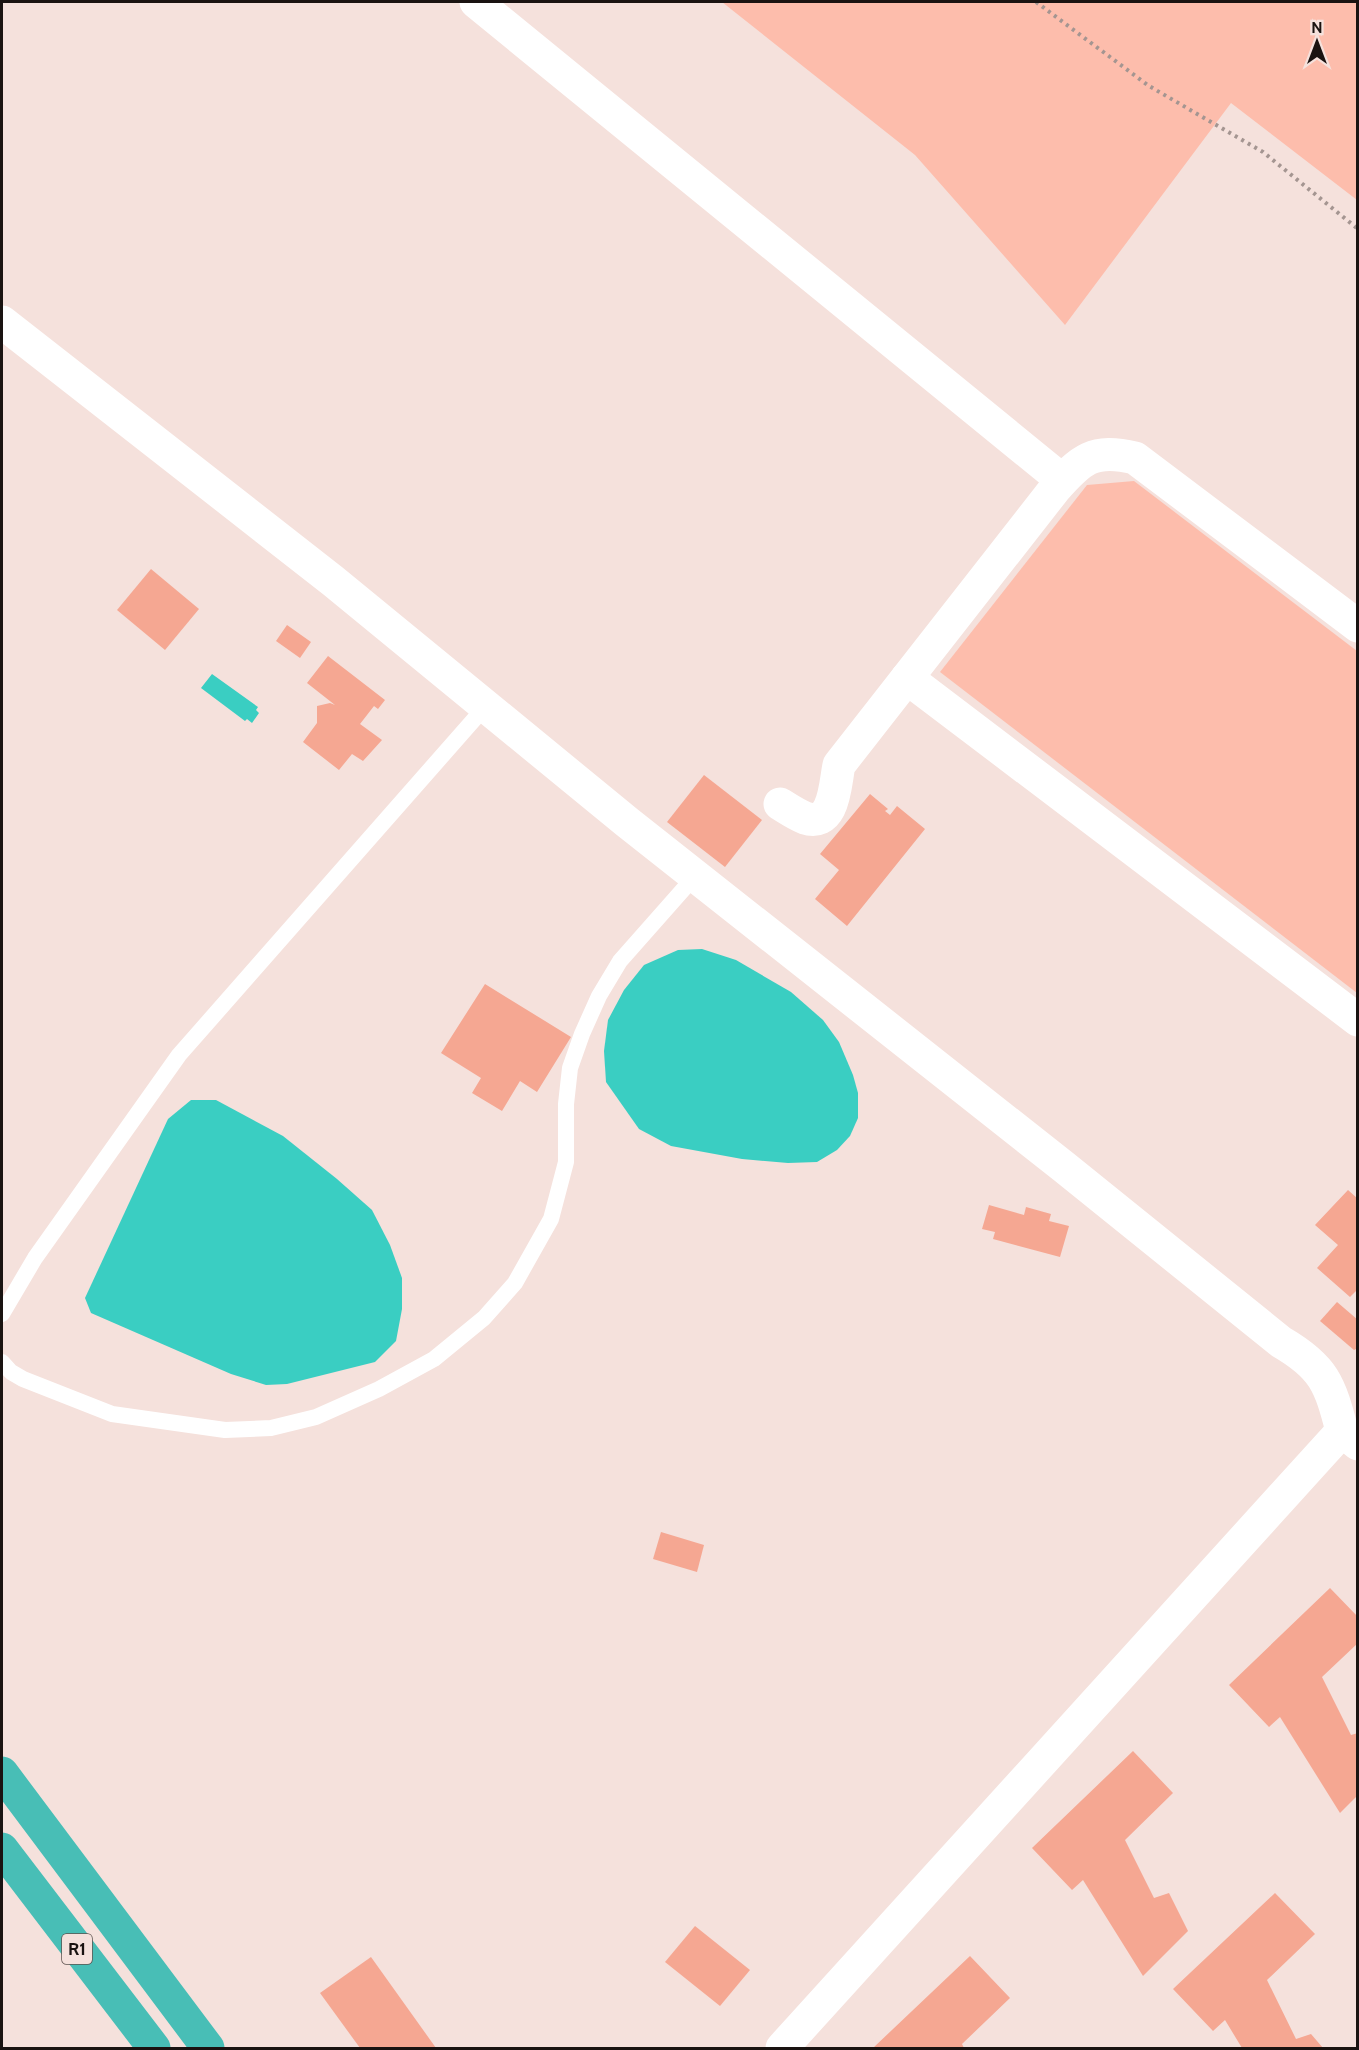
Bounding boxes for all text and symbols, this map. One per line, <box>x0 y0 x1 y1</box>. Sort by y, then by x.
north arrow <box>1287 12 1347 72</box>
text: N <box>1311 18 1323 37</box>
road number: R1 <box>62 1934 92 1964</box>

